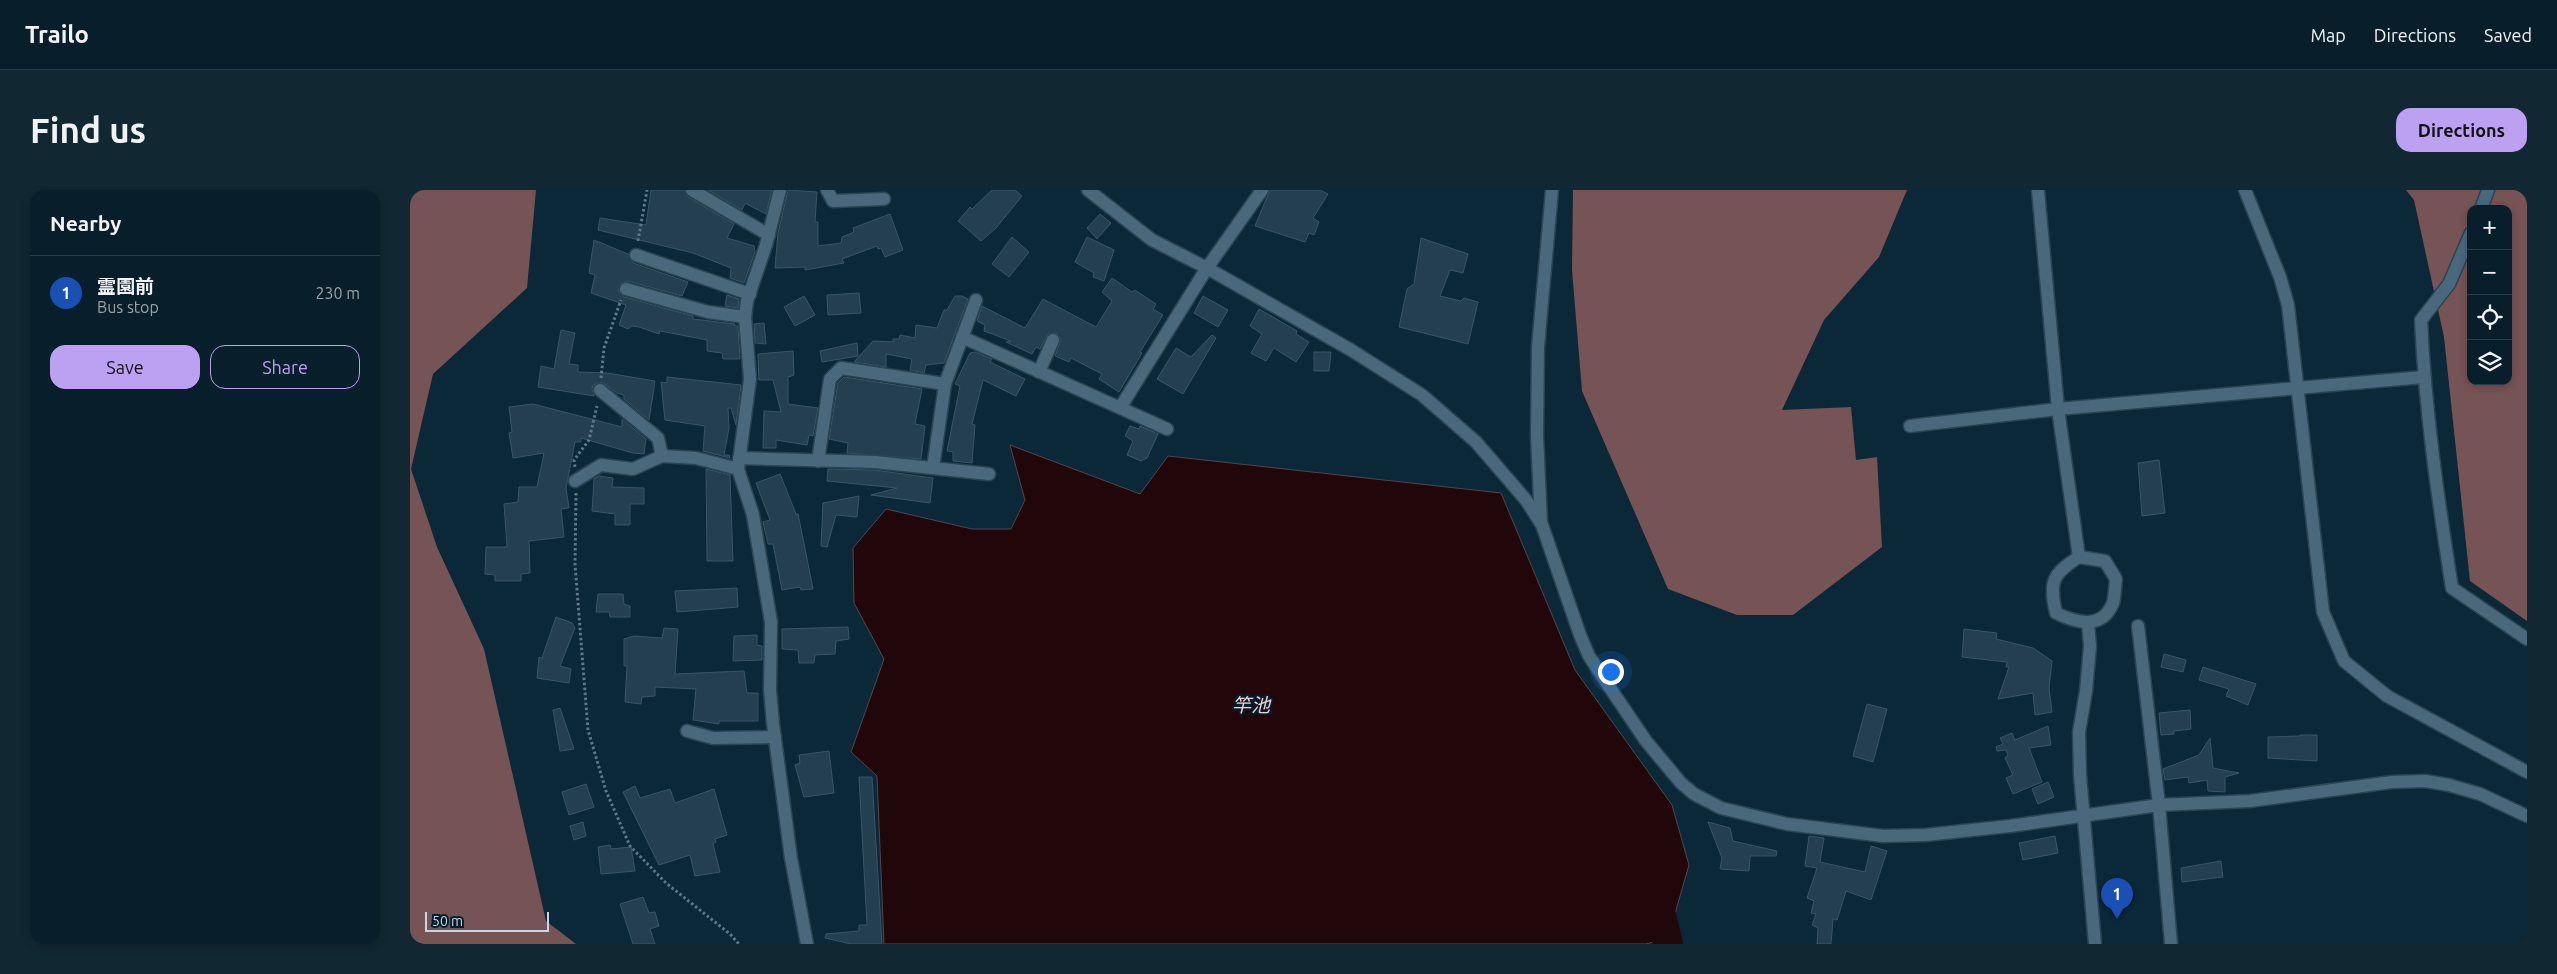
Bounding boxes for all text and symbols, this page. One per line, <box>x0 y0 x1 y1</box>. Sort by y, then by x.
text: Trailo <box>25 21 89 48</box>
text: Map <box>2310 25 2346 45</box>
text: Directions <box>2374 25 2456 45</box>
text: Saved <box>2484 25 2532 45</box>
button: Directions <box>2396 108 2527 152</box>
text: Find us <box>30 110 146 150</box>
map controls <box>2467 205 2512 385</box>
button: + <box>2467 205 2512 250</box>
text: Nearby <box>50 211 121 235</box>
button: − <box>2467 250 2512 295</box>
text: 霊園前 <box>97 275 154 297</box>
text: 1 <box>61 284 71 302</box>
text: 230 m <box>315 284 360 302</box>
button: locate <box>2467 295 2512 340</box>
text: Bus stop <box>97 298 159 316</box>
button: layers <box>2467 340 2512 385</box>
button: Save <box>50 345 200 389</box>
button: Share <box>210 345 360 389</box>
your location <box>1598 659 1624 685</box>
water label: 竿池 <box>1232 694 1272 716</box>
pin: 1 <box>2101 878 2133 919</box>
scale bar <box>425 909 549 932</box>
text: 50 m <box>432 913 463 929</box>

